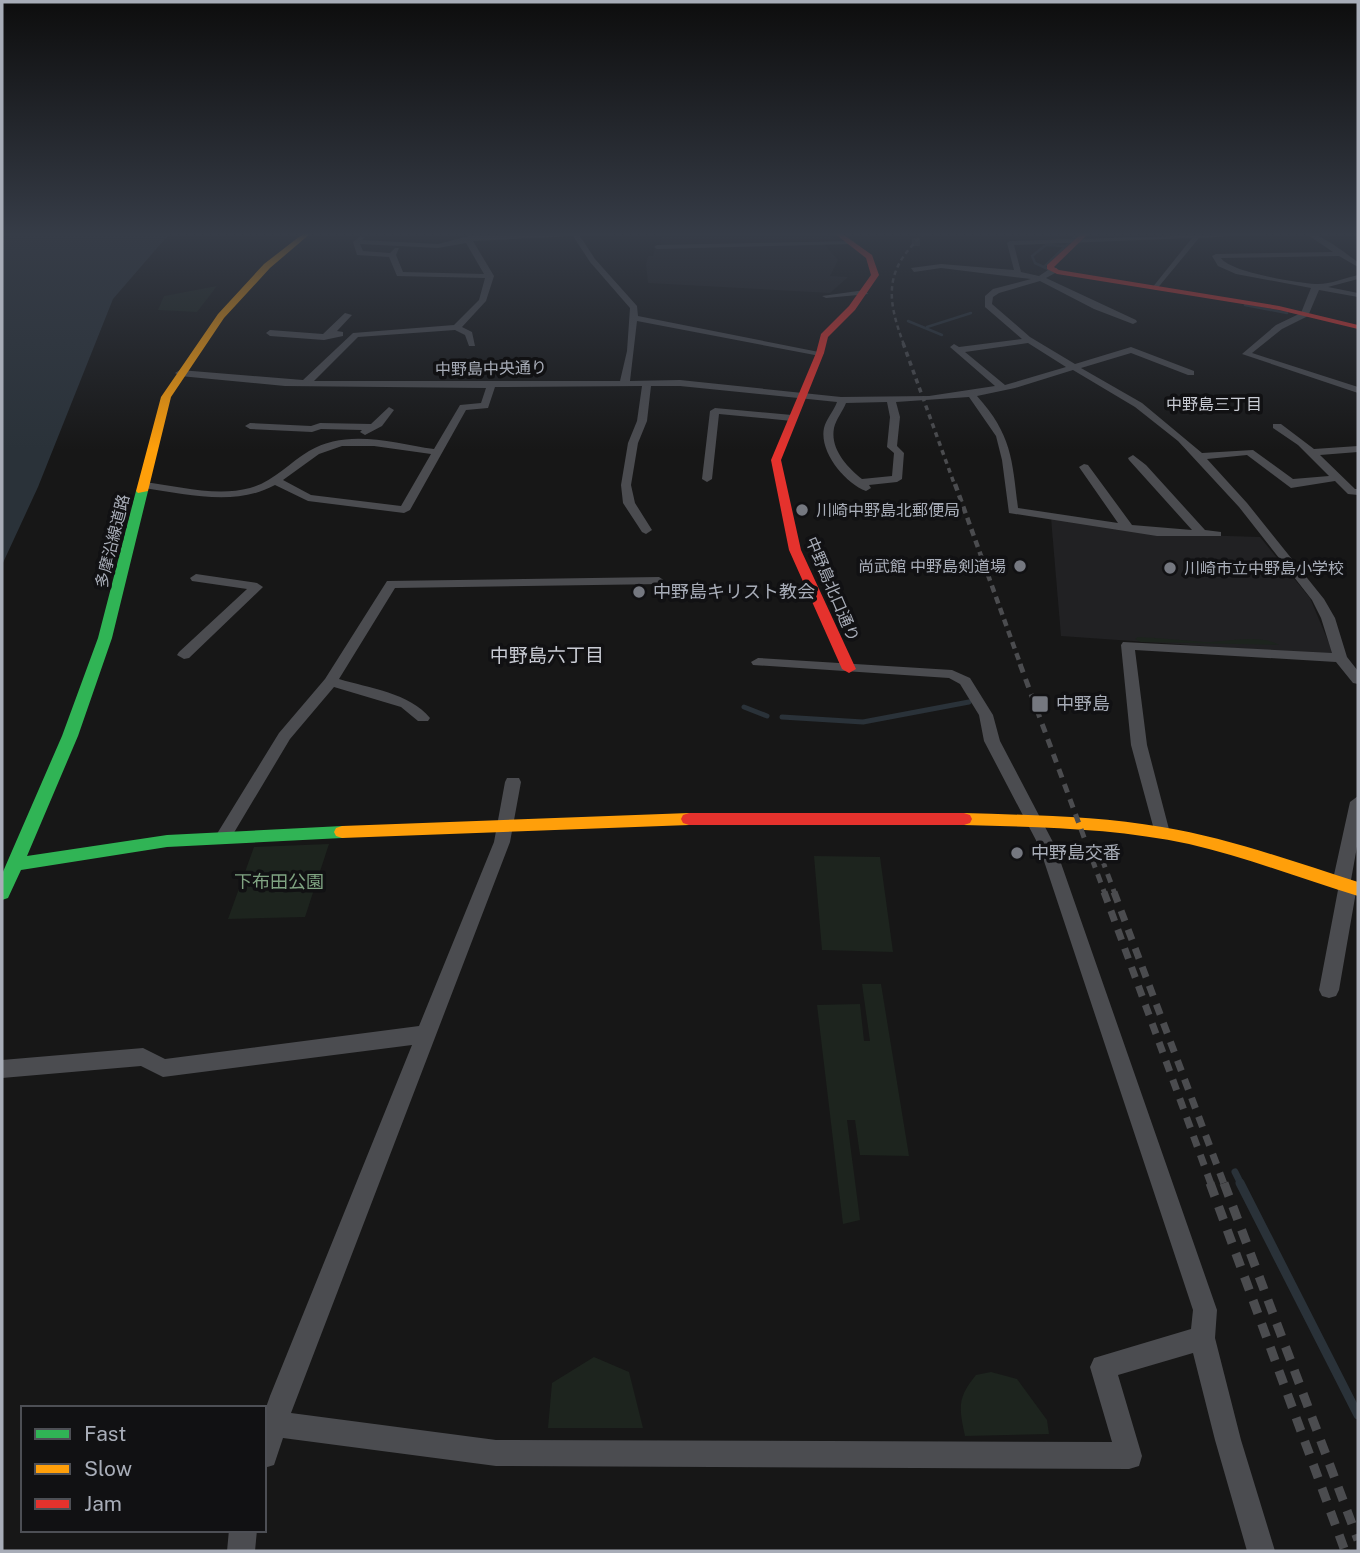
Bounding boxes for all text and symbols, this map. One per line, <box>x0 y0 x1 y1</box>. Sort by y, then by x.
street label: 中野島中央通り <box>435 358 547 379</box>
district label: 中野島三丁目 <box>1166 395 1262 414</box>
street label: 多摩沿線道路 <box>92 492 133 590</box>
place label: 川崎中野島北郵便局 <box>816 501 960 520</box>
marker: 川崎中野島北郵便局 <box>794 502 810 518</box>
street label: 中野島北口通り <box>802 534 863 644</box>
place label: 尚武館 中野島剣道場 <box>858 557 1006 576</box>
marker: 尚武館 中野島剣道場 <box>1012 558 1028 574</box>
place label: 川崎市立中野島小学校 <box>1184 559 1344 578</box>
marker: 川崎市立中野島小学校 <box>1162 560 1178 576</box>
place label: 中野島キリスト教会 <box>653 581 815 602</box>
marker: 中野島キリスト教会 <box>631 584 647 600</box>
district label: 中野島六丁目 <box>490 644 604 666</box>
place label: 中野島 <box>1056 693 1110 714</box>
marker: 中野島 <box>1030 694 1050 714</box>
place label: 中野島交番 <box>1031 842 1121 863</box>
marker: 中野島交番 <box>1009 845 1025 861</box>
park label: 下布田公園 <box>234 871 324 892</box>
legend <box>21 1406 266 1532</box>
text: Fast <box>84 1421 126 1446</box>
text: Slow <box>84 1456 132 1481</box>
text: Jam <box>84 1491 122 1516</box>

